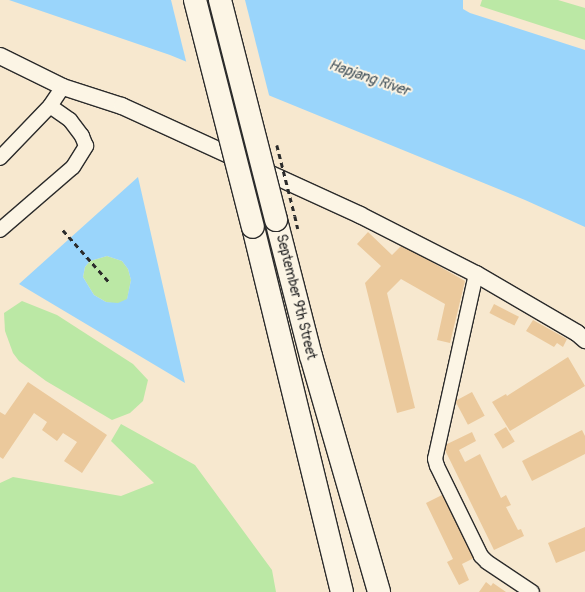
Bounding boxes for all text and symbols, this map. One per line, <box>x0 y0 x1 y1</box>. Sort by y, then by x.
water label: Hapjang River <box>326 56 412 100</box>
street label: September 9th Street <box>272 233 320 361</box>

